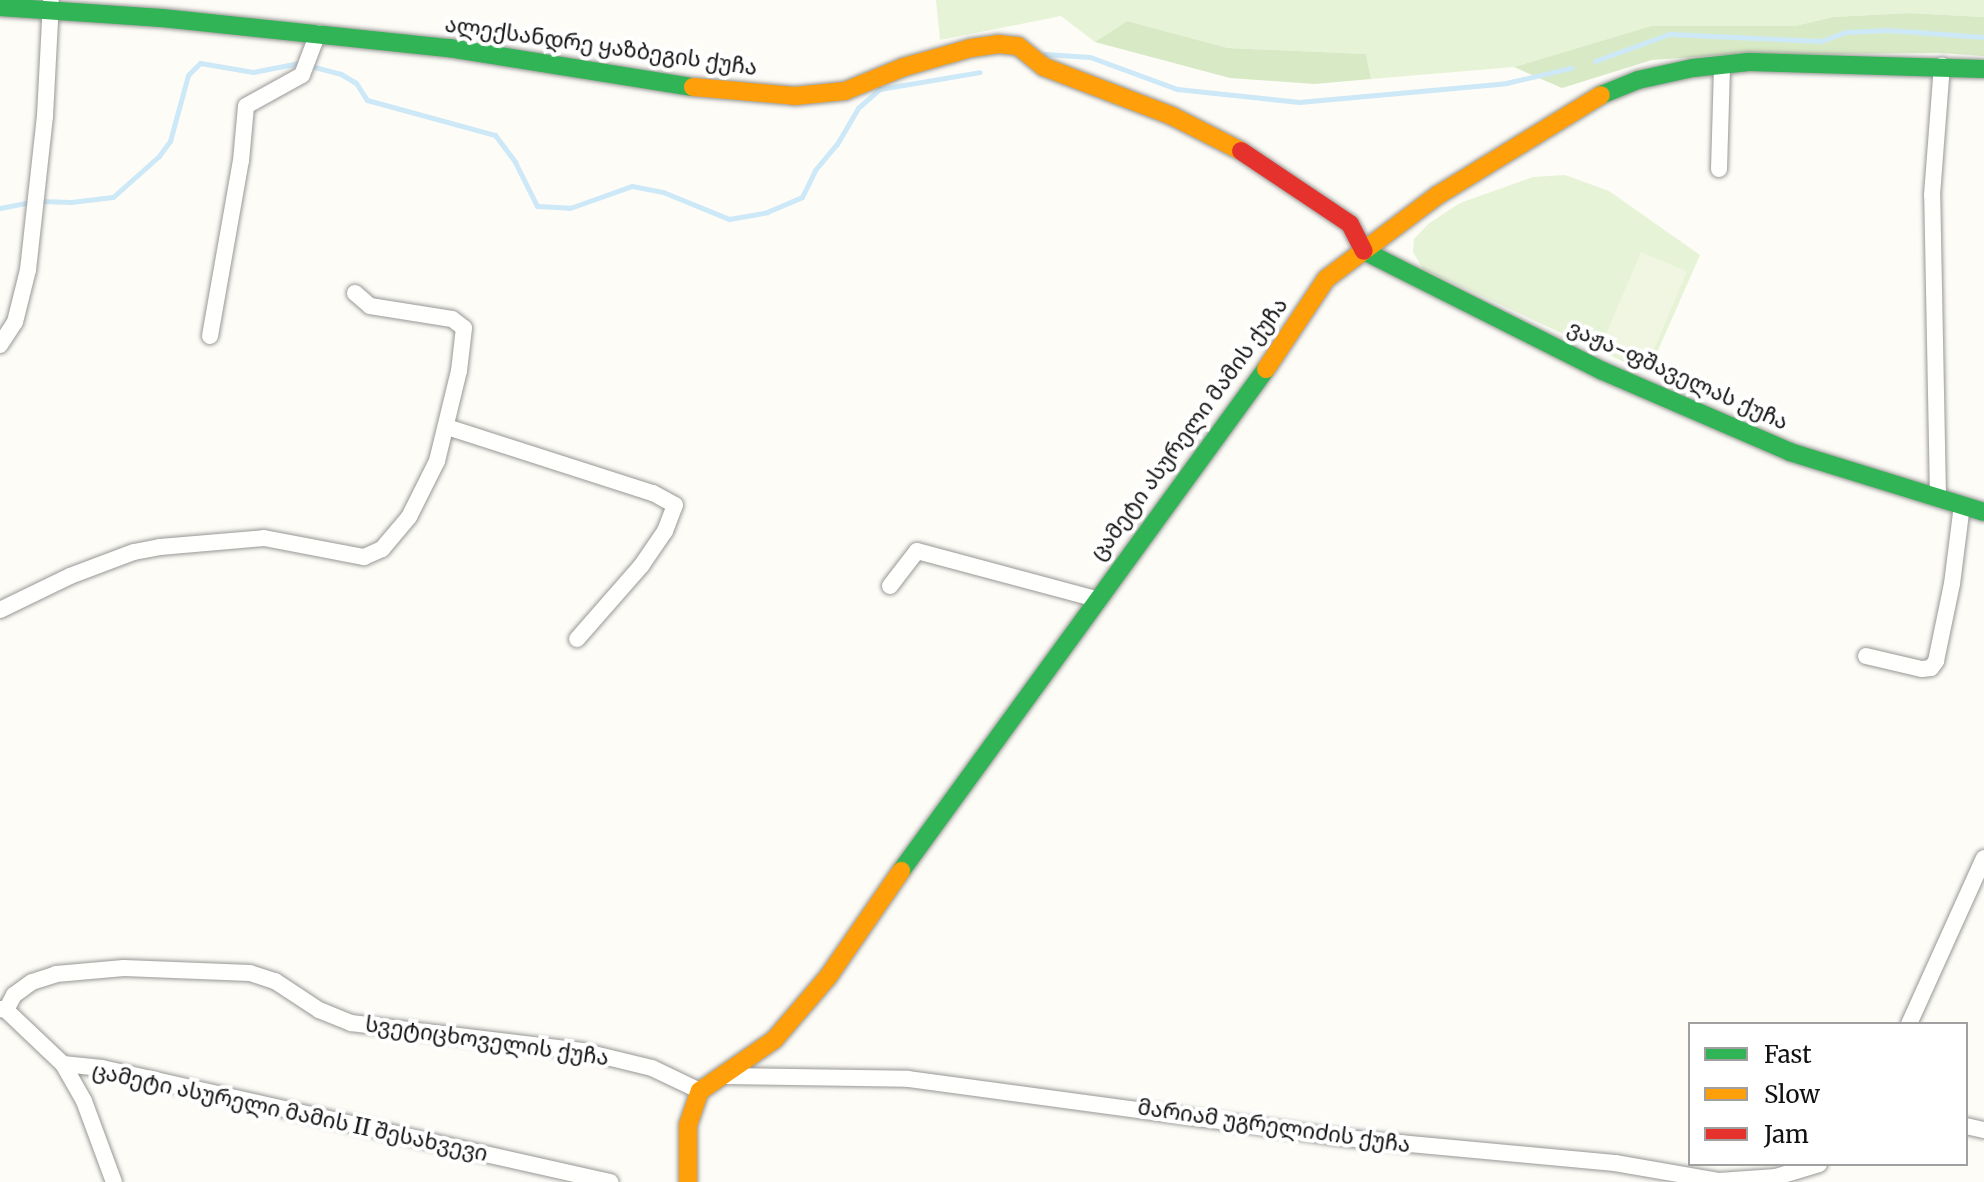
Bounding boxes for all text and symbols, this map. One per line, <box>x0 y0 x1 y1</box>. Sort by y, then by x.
street label: ალექსანდრე ყაზბეგის ქუჩა <box>443 11 759 81</box>
street label: ცამეტი ასურელი მამის ქუჩა <box>1085 292 1293 566</box>
street label: ვაჟა-ფშაველას ქუჩა <box>1564 314 1792 436</box>
street label: სვეტიცხოველის ქუჩა <box>364 1011 610 1071</box>
legend <box>1688 1022 1968 1166</box>
text: Fast <box>1764 1039 1812 1070</box>
street label: ცამეტი ასურელი მამის II შესახვევი <box>90 1057 490 1167</box>
text: Slow <box>1764 1079 1820 1110</box>
street label: მარიამ უგრელიძის ქუჩა <box>1136 1094 1412 1158</box>
text: Jam <box>1764 1119 1809 1150</box>

